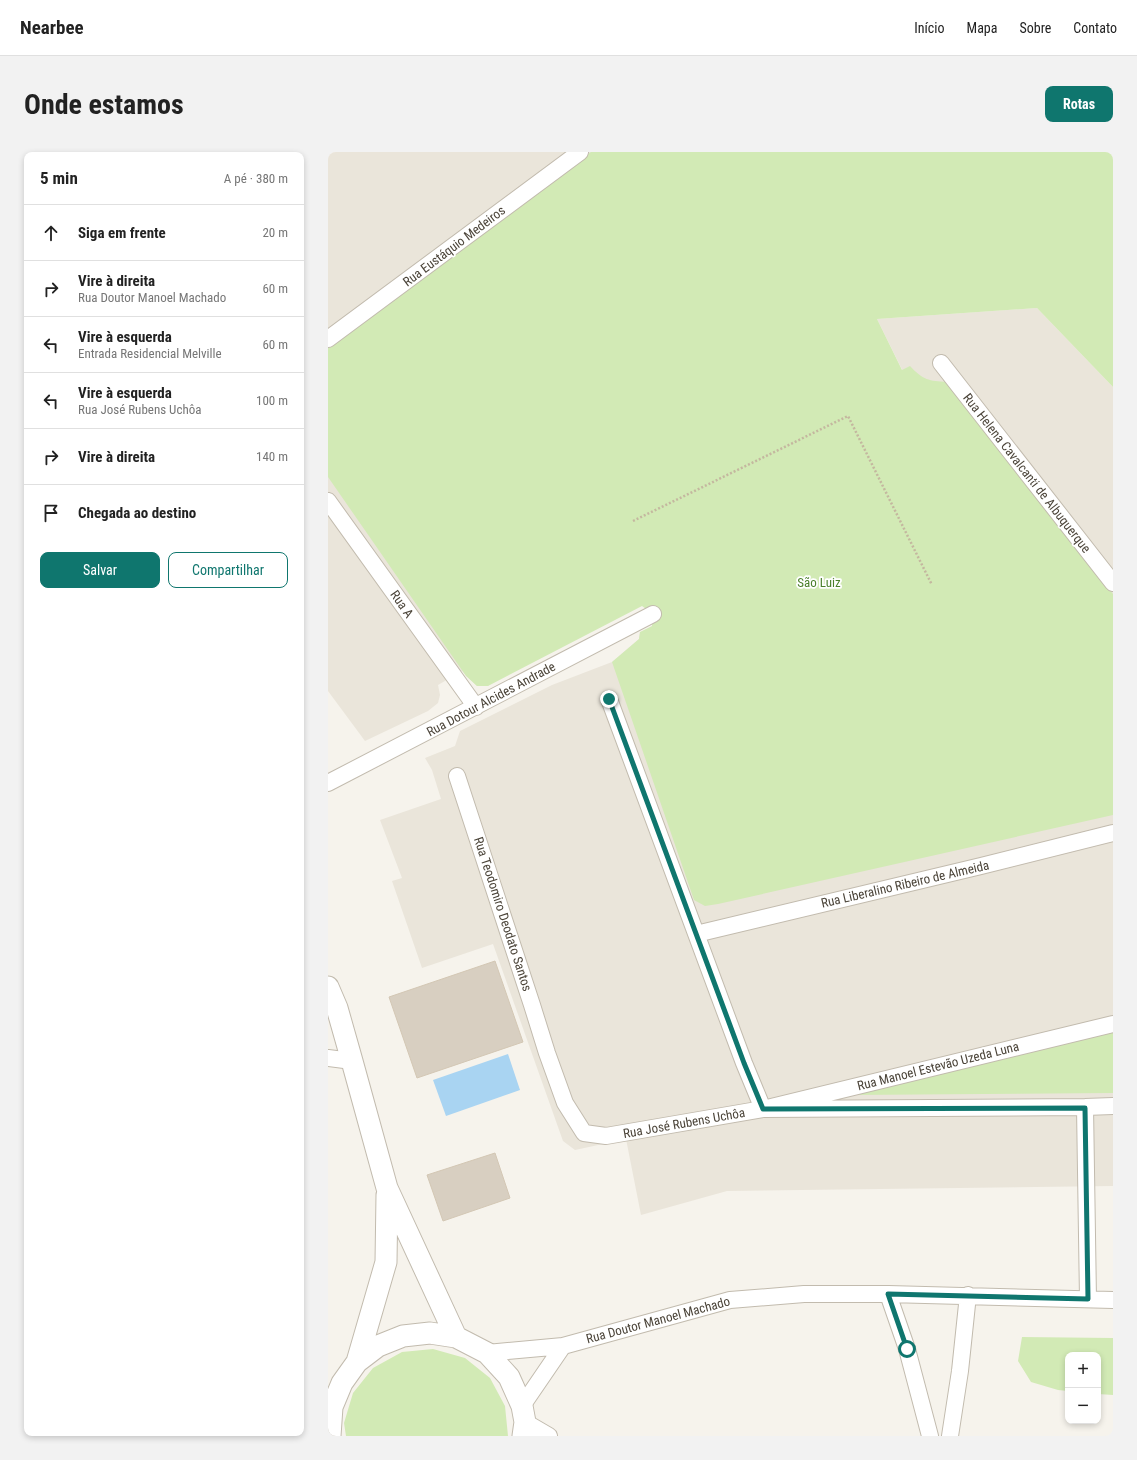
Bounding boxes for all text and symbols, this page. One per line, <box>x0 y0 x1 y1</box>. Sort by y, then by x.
text: Nearbee <box>20 16 84 39</box>
text: Início <box>914 20 945 36</box>
text: Mapa <box>967 20 997 36</box>
text: Sobre <box>1019 20 1051 36</box>
text: Contato <box>1073 20 1117 36</box>
button: Rotas <box>1045 86 1113 122</box>
text: Onde estamos <box>24 88 184 121</box>
text: 5 min <box>40 168 78 188</box>
text: A pé · 380 m <box>224 171 288 186</box>
street label: Rua Eustáquio Medeiros <box>400 203 508 289</box>
icon: ahead <box>40 222 62 244</box>
text: Siga em frente <box>78 224 166 242</box>
text: 20 m <box>262 225 288 240</box>
text: Vire à direita <box>78 272 155 290</box>
icon: right <box>40 278 62 300</box>
text: 60 m <box>262 281 288 296</box>
text: Rua Doutor Manoel Machado <box>78 290 226 305</box>
text: Vire à esquerda <box>78 328 172 346</box>
icon: left <box>40 334 62 356</box>
text: 60 m <box>262 337 288 352</box>
text: Entrada Residencial Melville <box>78 346 222 361</box>
text: Vire à esquerda <box>78 384 172 402</box>
icon: left <box>40 390 62 412</box>
street label: Rua Helena Cavalcanti de Albuquerque <box>960 390 1094 556</box>
text: 100 m <box>256 393 288 408</box>
text: Rua José Rubens Uchôa <box>78 402 201 417</box>
icon: right <box>40 446 62 468</box>
text: Vire à direita <box>78 448 155 466</box>
text: 140 m <box>256 449 288 464</box>
icon: arrive <box>40 502 62 524</box>
text: Chegada ao destino <box>78 504 196 522</box>
button: Salvar <box>40 552 160 588</box>
button: Compartilhar <box>168 552 288 588</box>
park label: São Luiz <box>797 575 841 590</box>
street label: Rua A <box>387 587 417 621</box>
street label: Rua Dotour Alcides Andrade <box>424 659 558 739</box>
route end <box>600 690 618 708</box>
street label: Rua Teodomiro Deodato Santos <box>471 835 535 993</box>
street label: Rua Liberalino Ribeiro de Almeida <box>819 857 991 911</box>
street label: Rua Manoel Estevão Uzeda Luna <box>856 1039 1020 1093</box>
street label: Rua José Rubens Uchôa <box>622 1105 746 1141</box>
street label: Rua Doutor Manoel Machado <box>584 1294 732 1346</box>
route start <box>898 1340 916 1358</box>
map controls <box>1065 1352 1101 1424</box>
button: + <box>1065 1352 1101 1388</box>
button: − <box>1065 1388 1101 1424</box>

